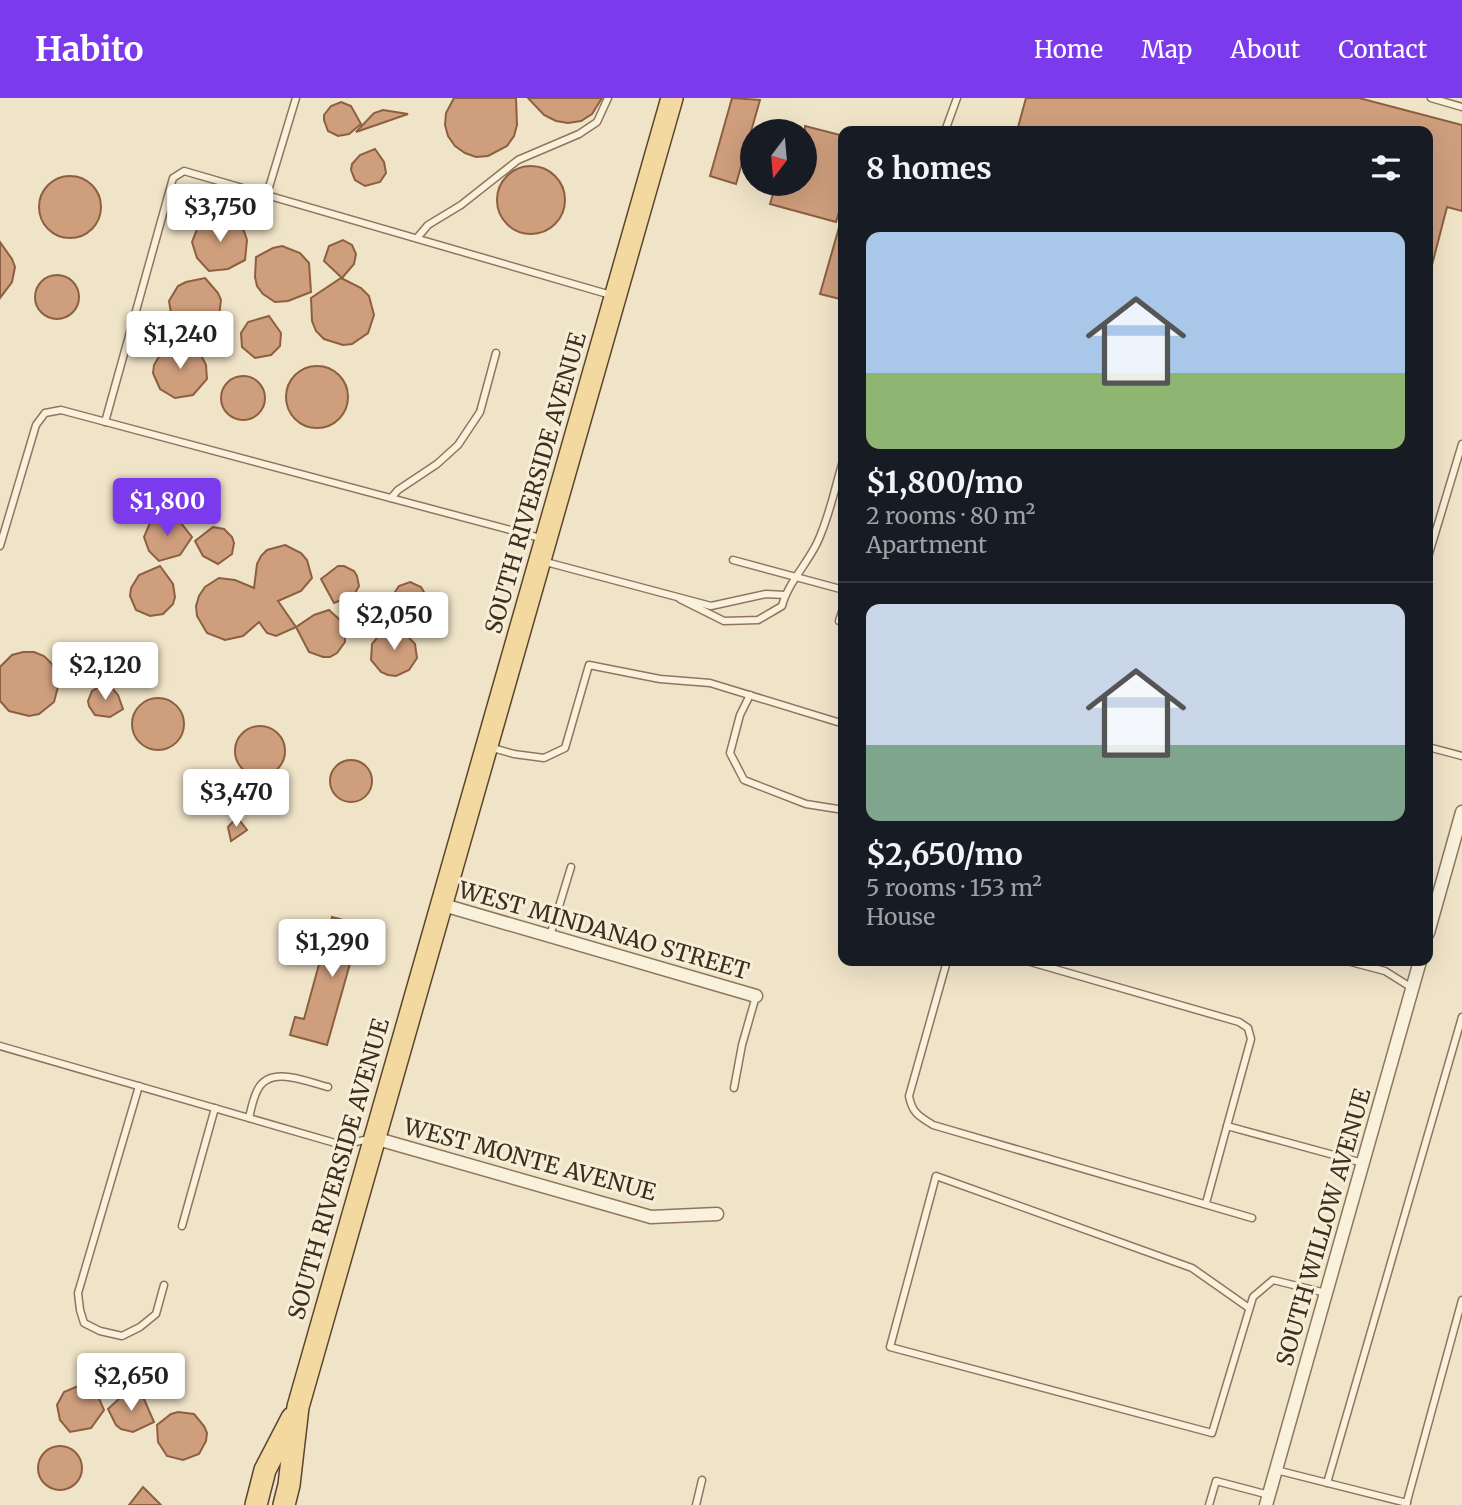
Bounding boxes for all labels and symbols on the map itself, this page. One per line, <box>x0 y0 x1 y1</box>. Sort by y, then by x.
north arrow <box>740 119 817 196</box>
pin: $3,750 <box>163 184 277 244</box>
pin: $1,240 <box>123 312 237 371</box>
street label: SOUTH RIVERSIDE AVENUE <box>478 329 592 637</box>
pin: $1,800 <box>110 478 224 538</box>
pin: $2,050 <box>337 592 451 652</box>
pin: $2,120 <box>48 642 162 702</box>
pin: $3,470 <box>179 770 293 829</box>
street label: WEST MINDANAO STREET <box>454 874 753 985</box>
pin: $1,290 <box>275 920 389 979</box>
street label: SOUTH RIVERSIDE AVENUE <box>281 1015 395 1323</box>
street label: SOUTH WILLOW AVENUE <box>1269 1085 1377 1369</box>
street label: WEST MONTE AVENUE <box>400 1111 660 1207</box>
pin: $2,650 <box>74 1354 188 1413</box>

